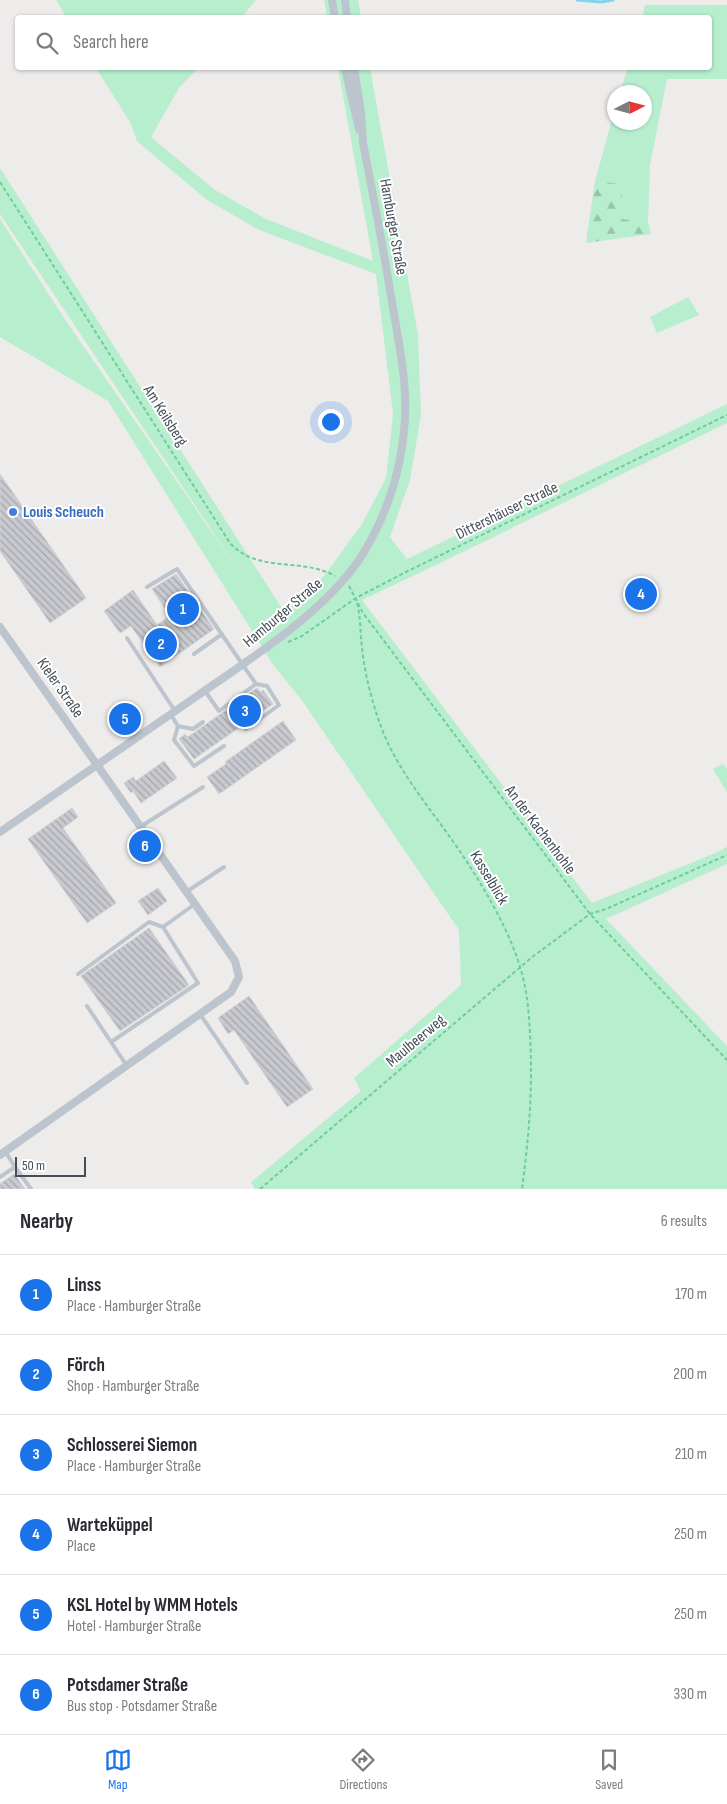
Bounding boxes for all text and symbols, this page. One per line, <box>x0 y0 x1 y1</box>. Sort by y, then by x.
search box <box>15 15 712 70</box>
icon: search <box>33 29 61 57</box>
text: Search here <box>73 31 149 54</box>
north arrow <box>607 85 652 130</box>
street label: Hamburger Straße <box>375 177 411 277</box>
street label: Am Keilsberg <box>138 381 191 450</box>
your location <box>318 409 344 435</box>
street label: Dittershäuser Straße <box>453 478 561 544</box>
place label: Louis Scheuch <box>23 503 104 522</box>
marker: Louis Scheuch <box>7 506 19 518</box>
street label: Hamburger Straße <box>240 574 326 652</box>
pin: 4 <box>625 575 657 613</box>
pin: 1 <box>167 590 199 628</box>
pin: 2 <box>145 625 177 663</box>
street label: Kieler Straße <box>33 654 87 722</box>
pin: 3 <box>229 692 261 730</box>
pin: 5 <box>109 700 141 738</box>
street label: An der Kachenhohle <box>500 781 580 878</box>
pin: 6 <box>129 827 161 865</box>
street label: Kasselblick <box>466 848 512 908</box>
street label: Maulbeerweg <box>383 1011 449 1071</box>
scale bar <box>15 1154 86 1177</box>
text: 50 m <box>22 1157 45 1174</box>
text: Nearby <box>20 1209 73 1234</box>
text: 6 results <box>661 1212 707 1231</box>
text: Linss <box>67 1274 101 1297</box>
text: 1 <box>33 1285 39 1304</box>
text: 170 m <box>675 1285 707 1304</box>
text: Place · Hamburger Straße <box>67 1297 201 1316</box>
text: Förch <box>67 1354 105 1377</box>
text: 2 <box>32 1365 40 1384</box>
text: 200 m <box>673 1365 707 1384</box>
text: Shop · Hamburger Straße <box>67 1377 200 1396</box>
text: Schlosserei Siemon <box>67 1434 197 1457</box>
text: 3 <box>32 1445 40 1464</box>
text: 210 m <box>675 1445 707 1464</box>
text: Place · Hamburger Straße <box>67 1457 201 1476</box>
text: Warteküppel <box>67 1514 153 1537</box>
text: 4 <box>32 1525 40 1544</box>
text: 250 m <box>674 1525 707 1544</box>
text: Place <box>67 1537 96 1556</box>
text: KSL Hotel by WMM Hotels <box>67 1594 238 1617</box>
text: 5 <box>32 1605 40 1624</box>
text: 250 m <box>674 1605 707 1624</box>
text: Hotel · Hamburger Straße <box>67 1617 202 1636</box>
text: Potsdamer Straße <box>67 1674 188 1697</box>
text: 6 <box>32 1685 40 1704</box>
text: 330 m <box>674 1685 707 1704</box>
text: Bus stop · Potsdamer Straße <box>67 1697 217 1716</box>
tab: Map <box>104 1746 132 1793</box>
tab: Directions <box>339 1746 388 1793</box>
tab: Saved <box>595 1746 623 1793</box>

